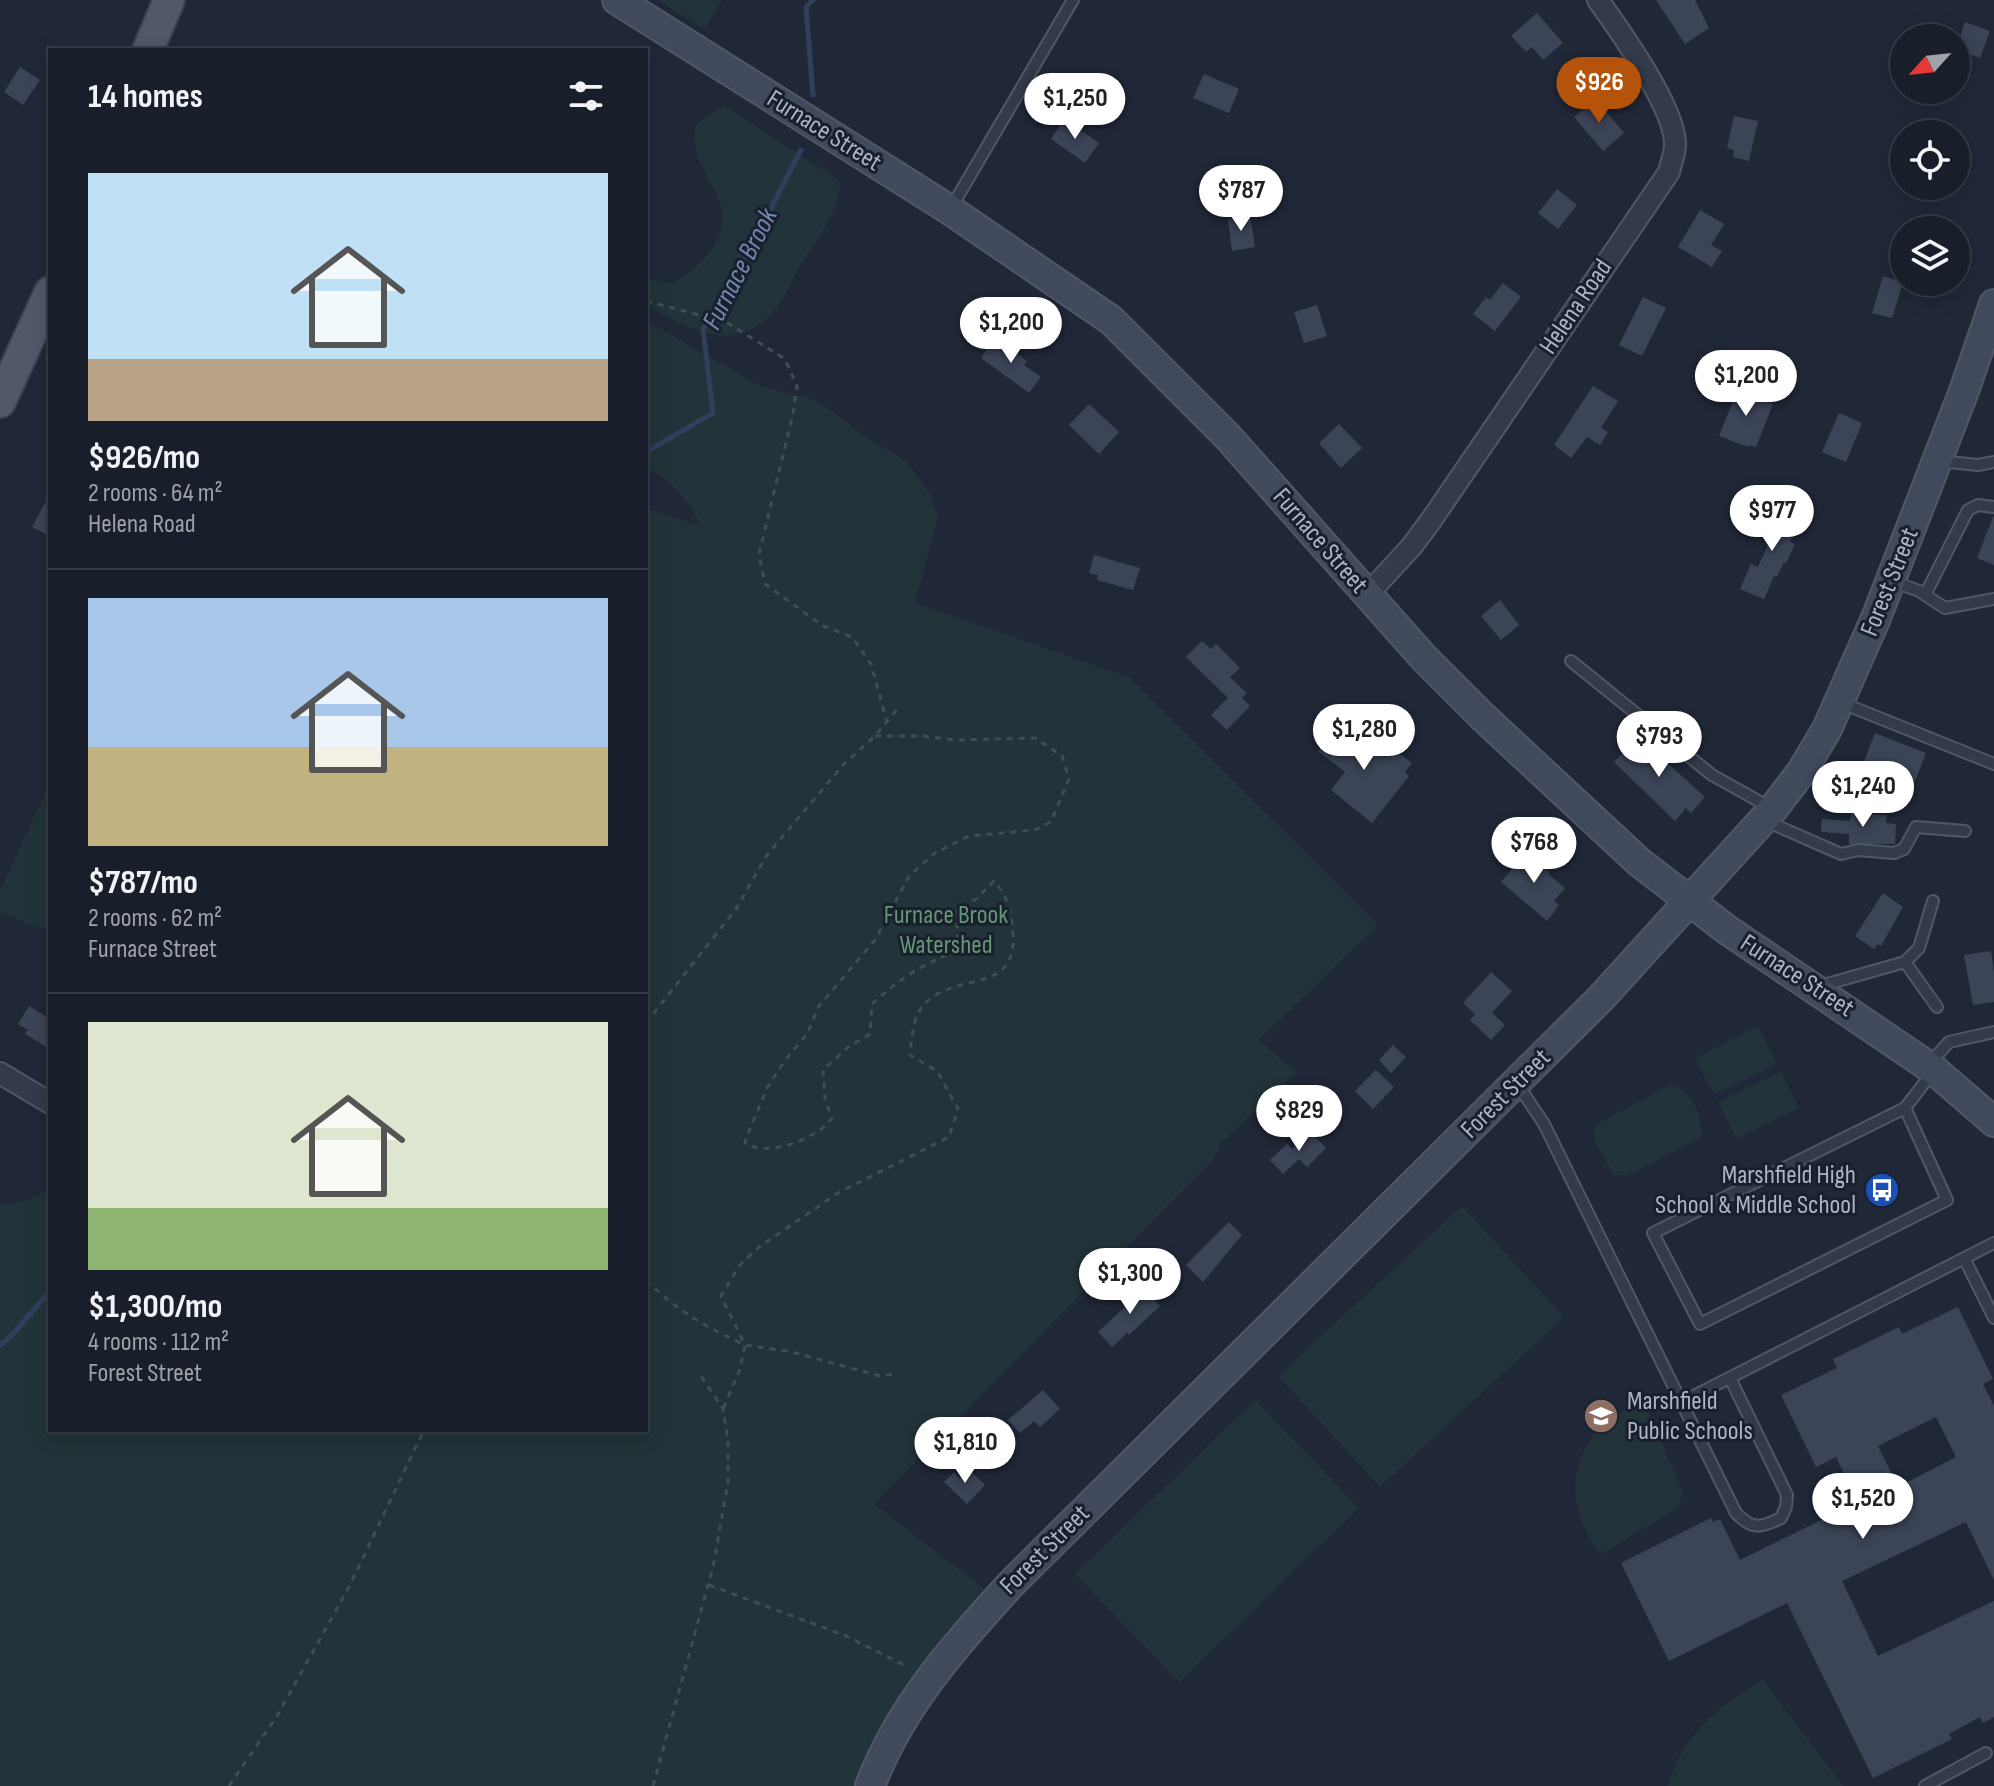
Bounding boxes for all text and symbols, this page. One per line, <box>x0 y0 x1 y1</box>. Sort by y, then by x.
north arrow <box>1890 24 1970 104</box>
map controls <box>1890 24 1970 296</box>
pin: $926 <box>1552 57 1646 125</box>
text: $926 <box>1574 67 1624 98</box>
pin: $1,250 <box>1010 73 1140 141</box>
icon: filters <box>564 74 608 118</box>
text: 14 homes <box>88 76 203 117</box>
text: $1,250 <box>1042 83 1108 114</box>
street label: Furnace Street <box>761 84 887 178</box>
button: locate <box>1890 120 1970 200</box>
pin: $787 <box>1194 165 1288 233</box>
text: $787 <box>1217 175 1265 206</box>
water label: Furnace Brook <box>695 201 785 335</box>
button: layers <box>1890 216 1970 296</box>
icon: home <box>276 225 420 369</box>
street label: Helena Road <box>1533 254 1619 360</box>
pin: $1,200 <box>946 297 1076 365</box>
text: $1,200 <box>978 307 1044 338</box>
pin: $1,200 <box>1681 350 1811 418</box>
text: $1,200 <box>1713 360 1779 391</box>
text: $926/mo <box>88 437 200 478</box>
text: 2 rooms · 64 m² <box>88 478 223 509</box>
street label: Furnace Street <box>1266 482 1374 600</box>
pin: $977 <box>1725 485 1819 553</box>
text: $977 <box>1748 495 1796 526</box>
text: Helena Road <box>88 509 196 540</box>
street label: Forest Street <box>1854 523 1926 641</box>
icon: home <box>276 650 420 794</box>
pin: $1,280 <box>1299 704 1429 772</box>
pin: $793 <box>1612 711 1706 779</box>
text: $1,280 <box>1331 714 1397 745</box>
text: $793 <box>1635 721 1683 752</box>
pin: $1,240 <box>1798 761 1928 829</box>
text: $1,240 <box>1830 771 1896 802</box>
pin: $768 <box>1487 817 1581 885</box>
text: $768 <box>1509 827 1559 858</box>
text: $787/mo <box>88 862 198 903</box>
park label: Furnace Brook Watershed <box>884 900 1008 961</box>
text: 2 rooms · 62 m² <box>88 903 222 934</box>
street label: Furnace Street <box>1734 928 1860 1024</box>
text: Furnace Street <box>88 934 217 965</box>
street label: Forest Street <box>1455 1043 1557 1145</box>
icon: home <box>276 1074 420 1218</box>
pin: $829 <box>1252 1085 1346 1153</box>
text: $829 <box>1274 1095 1324 1126</box>
place label: Marshfield High School & Middle School <box>1655 1160 1856 1221</box>
bus stop icon: Marshfield High School & Middle School <box>1863 1171 1901 1209</box>
pin: $1,300 <box>1065 1248 1195 1316</box>
text: $1,300 <box>1097 1258 1163 1289</box>
text: $1,300/mo <box>88 1286 222 1327</box>
text: 4 rooms · 112 m² <box>88 1327 229 1358</box>
text: Forest Street <box>88 1358 202 1389</box>
place label: Marshfield Public Schools <box>1627 1386 1753 1447</box>
school or university icon: Marshfield Public Schools <box>1582 1397 1620 1435</box>
pin: $1,810 <box>900 1417 1030 1485</box>
text: $1,810 <box>932 1427 998 1458</box>
pin: $1,520 <box>1798 1473 1928 1541</box>
text: $1,520 <box>1830 1483 1896 1514</box>
street label: Forest Street <box>994 1499 1096 1601</box>

